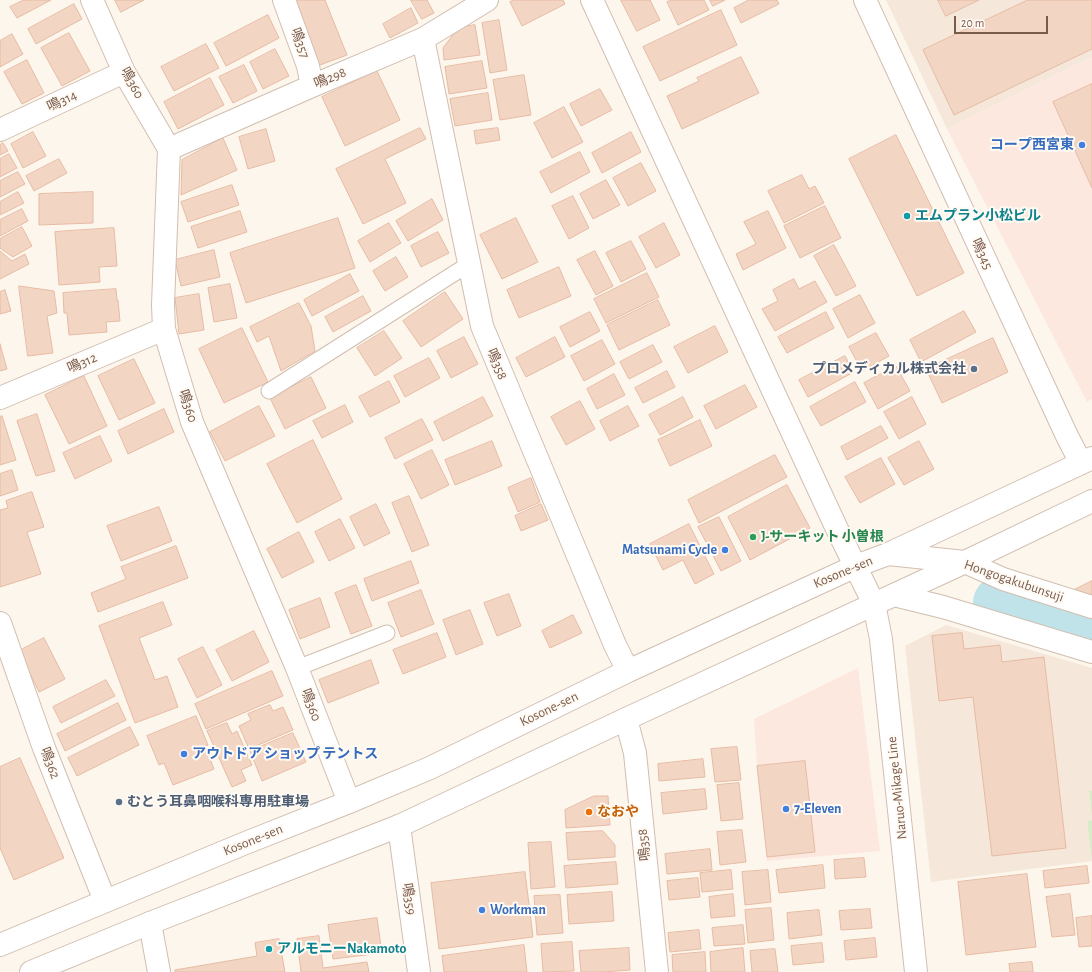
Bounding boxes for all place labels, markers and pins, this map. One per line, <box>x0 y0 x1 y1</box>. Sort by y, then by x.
place label: コープ西宮東 <box>990 137 1074 153</box>
marker: コープ西宮東 <box>1077 140 1087 150</box>
place label: エムプラン小松ビル <box>915 208 1041 224</box>
marker: エムプラン小松ビル <box>902 211 912 221</box>
place label: プロメディカル株式会社 <box>812 361 966 377</box>
marker: プロメディカル株式会社 <box>969 364 979 374</box>
place label: J-サーキット 小曽根 <box>761 529 884 545</box>
marker: J-サーキット 小曽根 <box>748 532 758 542</box>
place label: Matsunami Cycle <box>622 542 717 558</box>
marker: Matsunami Cycle <box>720 545 730 555</box>
place label: アウトドア ショップ テントス <box>192 746 378 762</box>
marker: アウトドア ショップ テントス <box>179 749 189 759</box>
place label: むとう耳鼻咽喉科専用駐車場 <box>127 794 309 810</box>
marker: むとう耳鼻咽喉科専用駐車場 <box>114 797 124 807</box>
place label: 7-Eleven <box>794 801 842 817</box>
place label: なおや <box>597 804 639 820</box>
marker: 7-Eleven <box>781 804 791 814</box>
marker: なおや <box>584 807 594 817</box>
place label: Workman <box>490 902 546 918</box>
marker: Workman <box>477 905 487 915</box>
place label: アルモニーNakamoto <box>277 941 406 957</box>
marker: アルモニーNakamoto <box>264 944 274 954</box>

